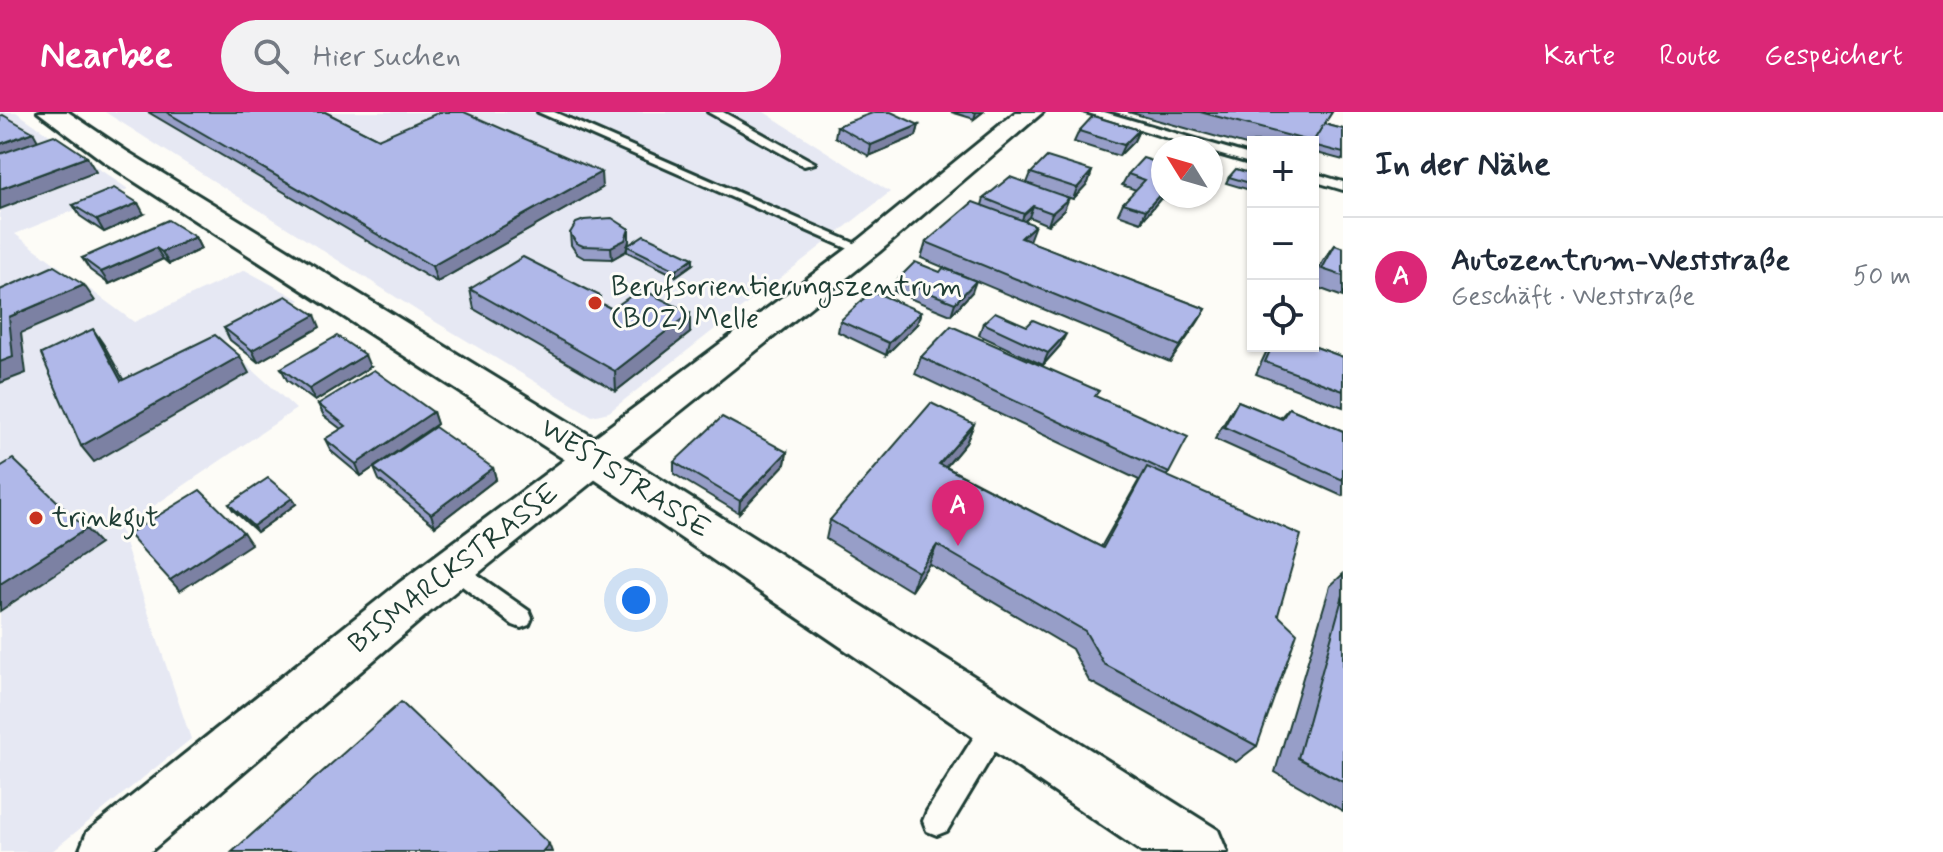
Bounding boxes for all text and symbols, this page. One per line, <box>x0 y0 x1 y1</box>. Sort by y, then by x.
search box <box>221 20 781 92</box>
text: Nearbee <box>40 32 173 81</box>
icon: search <box>249 34 293 78</box>
text: Hier suchen <box>313 37 461 76</box>
text: Karte <box>1544 38 1615 75</box>
text: Route <box>1659 38 1720 75</box>
text: Gespeichert <box>1764 38 1903 75</box>
north arrow <box>1151 136 1223 208</box>
map controls <box>1247 136 1319 352</box>
button: + <box>1247 136 1319 208</box>
text: In der Nähe <box>1375 142 1550 187</box>
button: − <box>1247 208 1319 280</box>
text: Autozentrum-Weststraße <box>1451 241 1790 280</box>
text: A <box>1392 260 1410 294</box>
text: 50 m <box>1853 260 1911 294</box>
place label: Berufsorientierungszentrum (BOZ) Melle <box>611 269 962 338</box>
button: locate <box>1247 280 1319 352</box>
text: Geschäft · Weststraße <box>1451 280 1695 314</box>
marker: Berufsorientierungszentrum (BOZ) Melle <box>586 294 604 312</box>
street label: WESTSTRASSE <box>533 410 717 548</box>
street label: BISMARCKSTRASSE <box>341 475 567 663</box>
pin: A <box>932 480 984 546</box>
place label: trinkgut <box>51 500 158 540</box>
marker: trinkgut <box>27 509 45 527</box>
your location <box>616 580 656 620</box>

